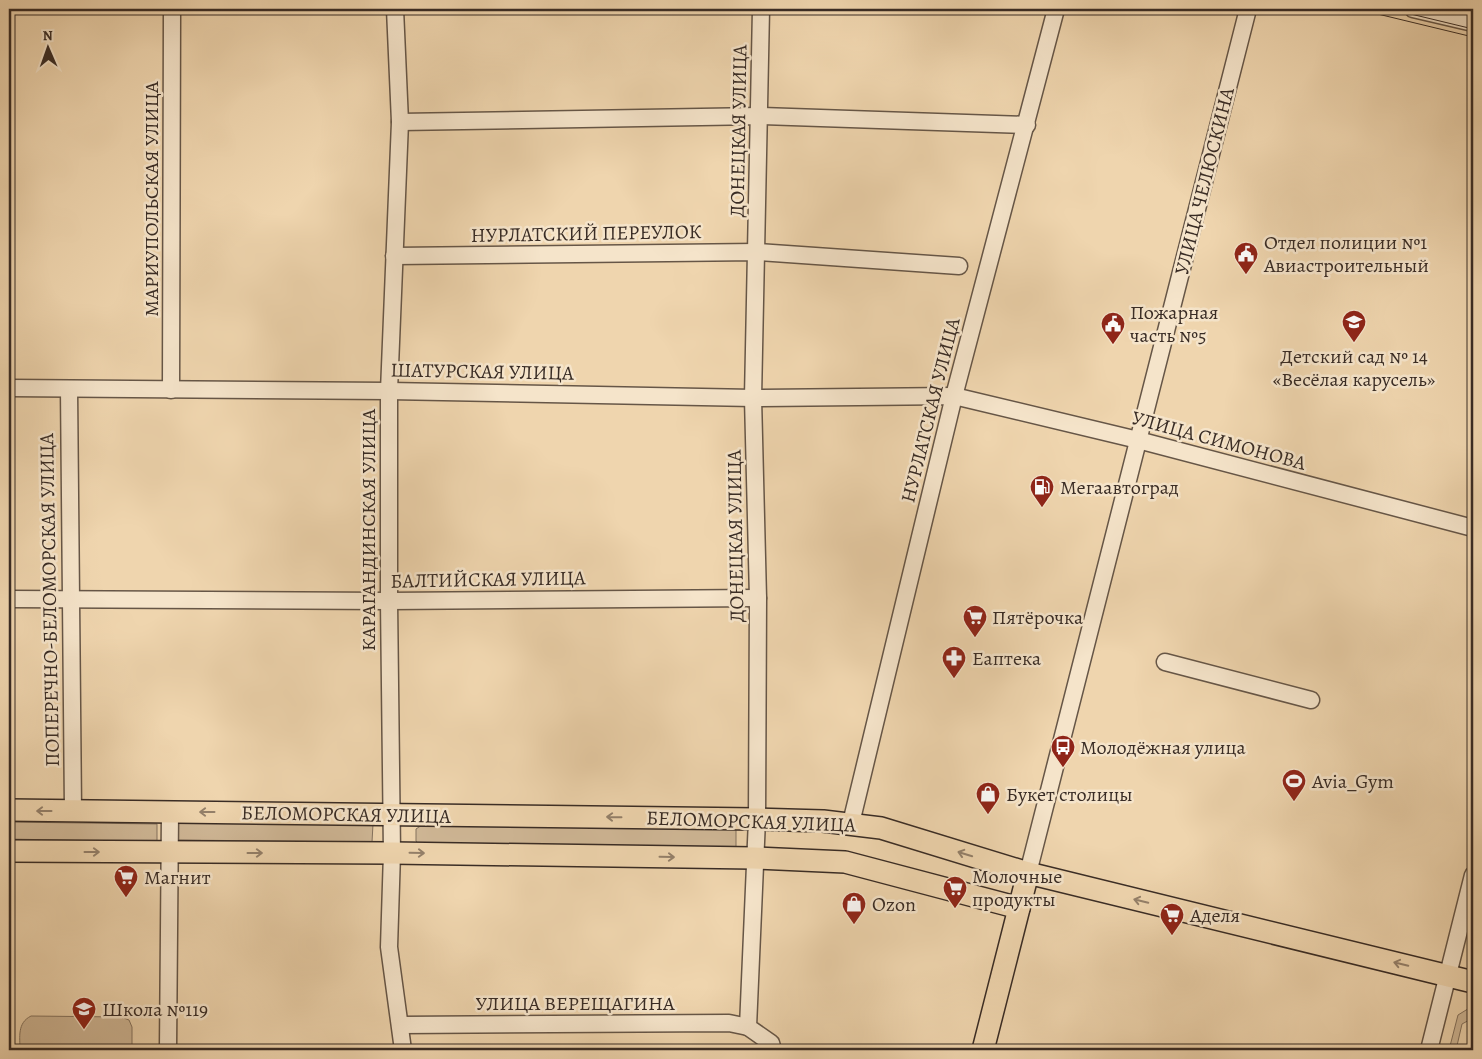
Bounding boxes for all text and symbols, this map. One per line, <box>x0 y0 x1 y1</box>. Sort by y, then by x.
north arrow <box>22 22 72 72</box>
text: N <box>42 26 53 45</box>
street label: ДОНЕЦКАЯ УЛИЦА <box>723 44 754 218</box>
street label: МАРИУПОЛЬСКАЯ УЛИЦА <box>138 81 165 317</box>
street label: УЛИЦА ЧЕЛЮСКИНА <box>1168 84 1241 278</box>
street label: НУРЛАТСКИЙ ПЕРЕУЛОК <box>470 218 702 249</box>
place label: Отдел полиции №1 Авиастроительный <box>1263 229 1429 279</box>
public building icon: Отдел полиции №1 Авиастроительный <box>1233 241 1259 275</box>
place label: Пожарная часть №5 <box>1130 299 1218 349</box>
school or university icon: Детский сад № 14 «Весёлая карусель» <box>1341 309 1367 343</box>
public building icon: Пожарная часть №5 <box>1100 311 1126 345</box>
street label: НУРЛАТСКАЯ УЛИЦА <box>894 314 967 506</box>
place label: Детский сад № 14 «Весёлая карусель» <box>1273 343 1436 393</box>
street label: ШАТУРСКАЯ УЛИЦА <box>390 356 574 387</box>
street label: УЛИЦА СИМОНОВА <box>1129 404 1309 477</box>
street label: КАРАГАНДИНСКАЯ УЛИЦА <box>355 409 382 651</box>
street label: ПОПЕРЕЧНО-БЕЛОМОРСКАЯ УЛИЦА <box>33 433 66 767</box>
street label: ДОНЕЦКАЯ УЛИЦА <box>720 449 751 623</box>
fuel station icon: Мегаавтоград <box>1029 474 1055 508</box>
place label: Мегаавтоград <box>1060 474 1179 501</box>
street label: БАЛТИЙСКАЯ УЛИЦА <box>390 564 586 595</box>
supermarket icon: Пятёрочка <box>962 604 988 638</box>
place label: Пятёрочка <box>992 604 1084 631</box>
pharmacy icon: Еаптека <box>941 645 967 679</box>
place label: Еаптека <box>972 645 1042 672</box>
bus stop icon: Молодёжная улица <box>1050 734 1076 768</box>
place label: Молодёжная улица <box>1080 734 1247 761</box>
sports icon: Avia_Gym <box>1281 768 1307 802</box>
place label: Avia_Gym <box>1311 768 1394 795</box>
shop icon: Букет столицы <box>975 781 1001 815</box>
place label: Букет столицы <box>1006 781 1133 808</box>
street label: БЕЛОМОРСКАЯ УЛИЦА <box>241 799 451 830</box>
street label: БЕЛОМОРСКАЯ УЛИЦА <box>646 804 857 839</box>
one-way arrow <box>37 806 53 816</box>
one-way arrow <box>199 807 216 817</box>
one-way arrow <box>607 812 623 822</box>
one-way arrow <box>84 847 100 857</box>
one-way arrow <box>246 848 263 858</box>
one-way arrow <box>409 848 425 858</box>
one-way arrow <box>958 849 973 858</box>
one-way arrow <box>659 852 675 862</box>
place label: Молочные продукты <box>972 863 1062 913</box>
supermarket icon: Магнит <box>113 864 139 898</box>
place label: Магнит <box>144 864 211 891</box>
supermarket icon: Молочные продукты <box>942 875 968 909</box>
shop icon: Ozon <box>841 891 867 925</box>
place label: Ozon <box>872 891 916 918</box>
one-way arrow <box>1134 896 1150 905</box>
supermarket icon: Аделя <box>1159 902 1185 936</box>
place label: Аделя <box>1189 902 1240 929</box>
one-way arrow <box>1394 959 1410 968</box>
street label: УЛИЦА ВЕРЕЩАГИНА <box>475 990 675 1017</box>
school or university icon: Школа №119 <box>71 996 97 1030</box>
place label: Школа №119 <box>102 996 208 1023</box>

